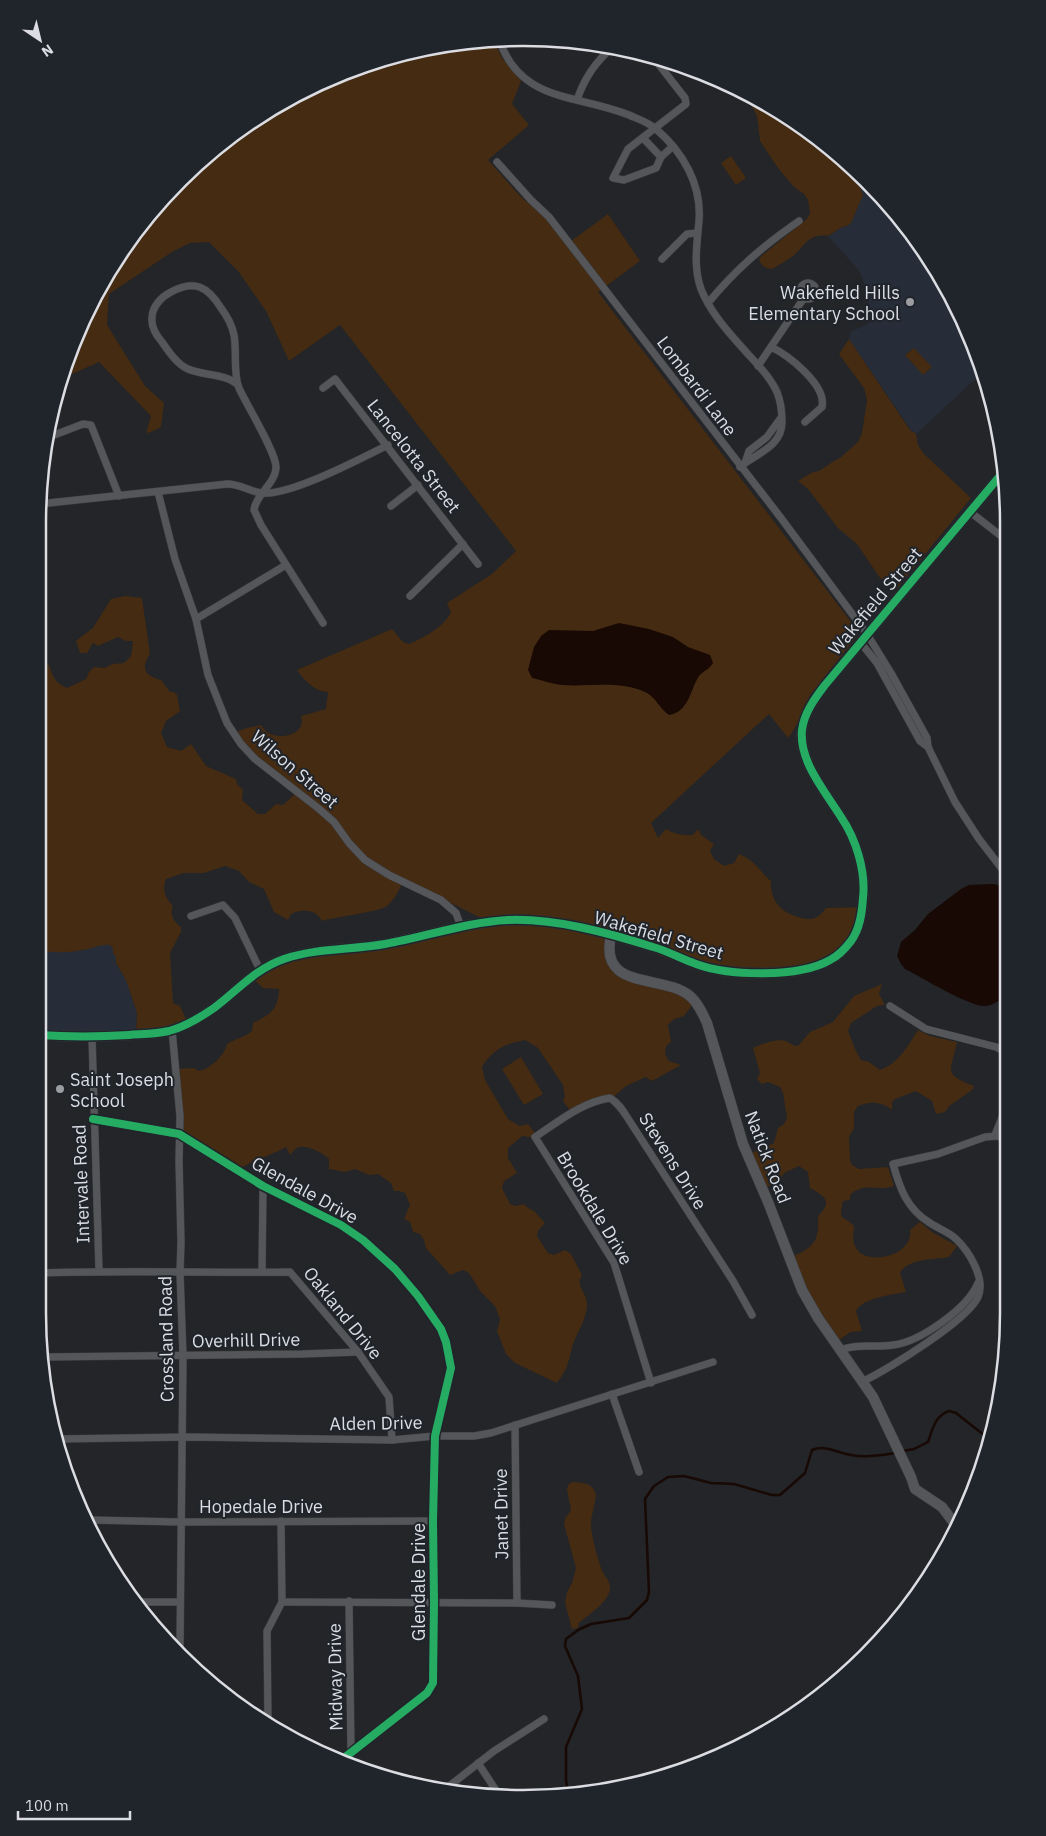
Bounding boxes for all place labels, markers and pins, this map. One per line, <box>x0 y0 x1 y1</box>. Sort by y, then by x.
place label: Wakefield Hills Elementary School <box>748 281 900 325</box>
marker: Wakefield Hills Elementary School <box>904 296 916 308</box>
place label: Saint Joseph School <box>70 1068 174 1112</box>
marker: Saint Joseph School <box>54 1083 66 1095</box>

